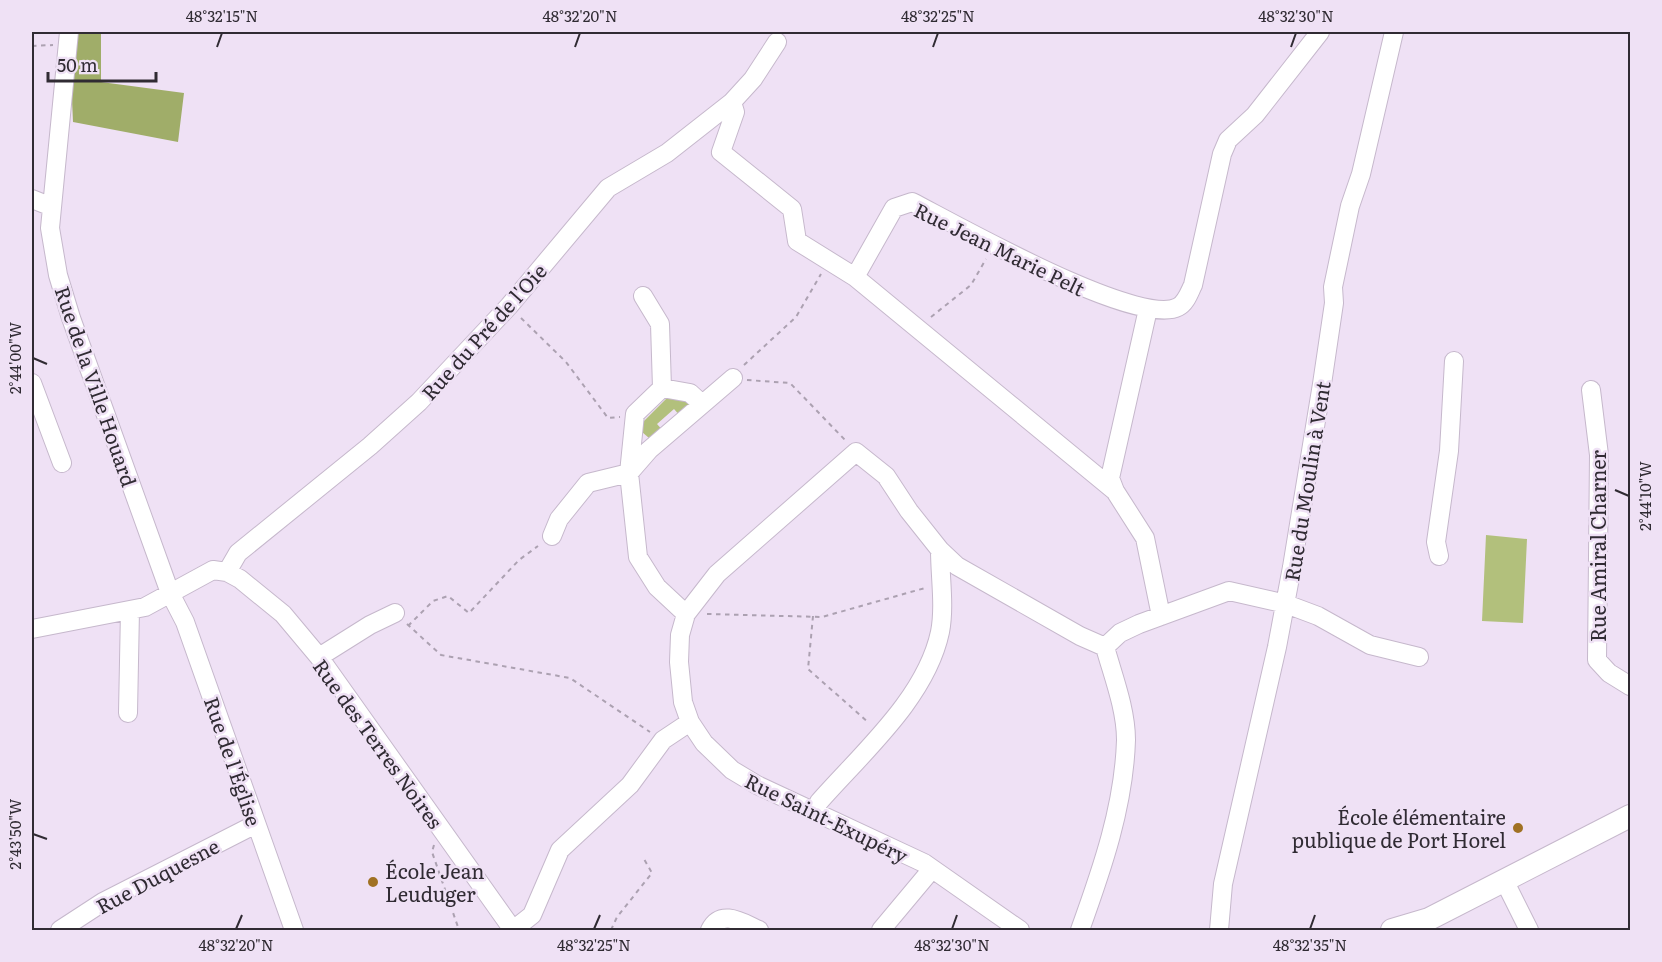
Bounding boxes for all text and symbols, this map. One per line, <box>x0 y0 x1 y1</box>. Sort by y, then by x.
text: 48°32'15"N <box>186 4 258 27</box>
text: 48°32'20"N <box>543 4 617 27</box>
text: 48°32'25"N <box>901 4 975 27</box>
text: 48°32'30"N <box>1258 4 1334 27</box>
scale bar <box>48 45 156 83</box>
text: 50 m <box>57 51 98 78</box>
street label: Rue Jean Marie Pelt <box>910 194 1090 302</box>
street label: Rue du Pré de l'Oie <box>413 256 553 406</box>
street label: Rue de la Ville Houard <box>49 282 145 490</box>
text: 2°44'00"W <box>3 321 26 394</box>
street label: Rue du Moulin à Vent <box>1275 379 1337 583</box>
street label: Rue Amiral Charner <box>1582 450 1612 642</box>
text: 2°44'10"W <box>1633 461 1656 531</box>
street label: Rue des Terres Noires <box>307 652 451 834</box>
street label: Rue de l'Église <box>198 692 270 830</box>
street label: Rue Saint-Exupéry <box>740 765 914 870</box>
text: 2°43'50"W <box>3 798 26 869</box>
place label: École élémentaire publique de Port Horel <box>1292 801 1506 854</box>
marker: École élémentaire publique de Port Horel <box>1511 821 1525 835</box>
street label: Rue Duquesne <box>90 830 224 920</box>
place label: École Jean Leuduger <box>385 855 484 908</box>
marker: École Jean Leuduger <box>366 875 380 889</box>
text: 48°32'20"N <box>199 933 273 956</box>
text: 48°32'25"N <box>557 933 631 956</box>
text: 48°32'30"N <box>914 933 990 956</box>
text: 48°32'35"N <box>1273 933 1347 956</box>

